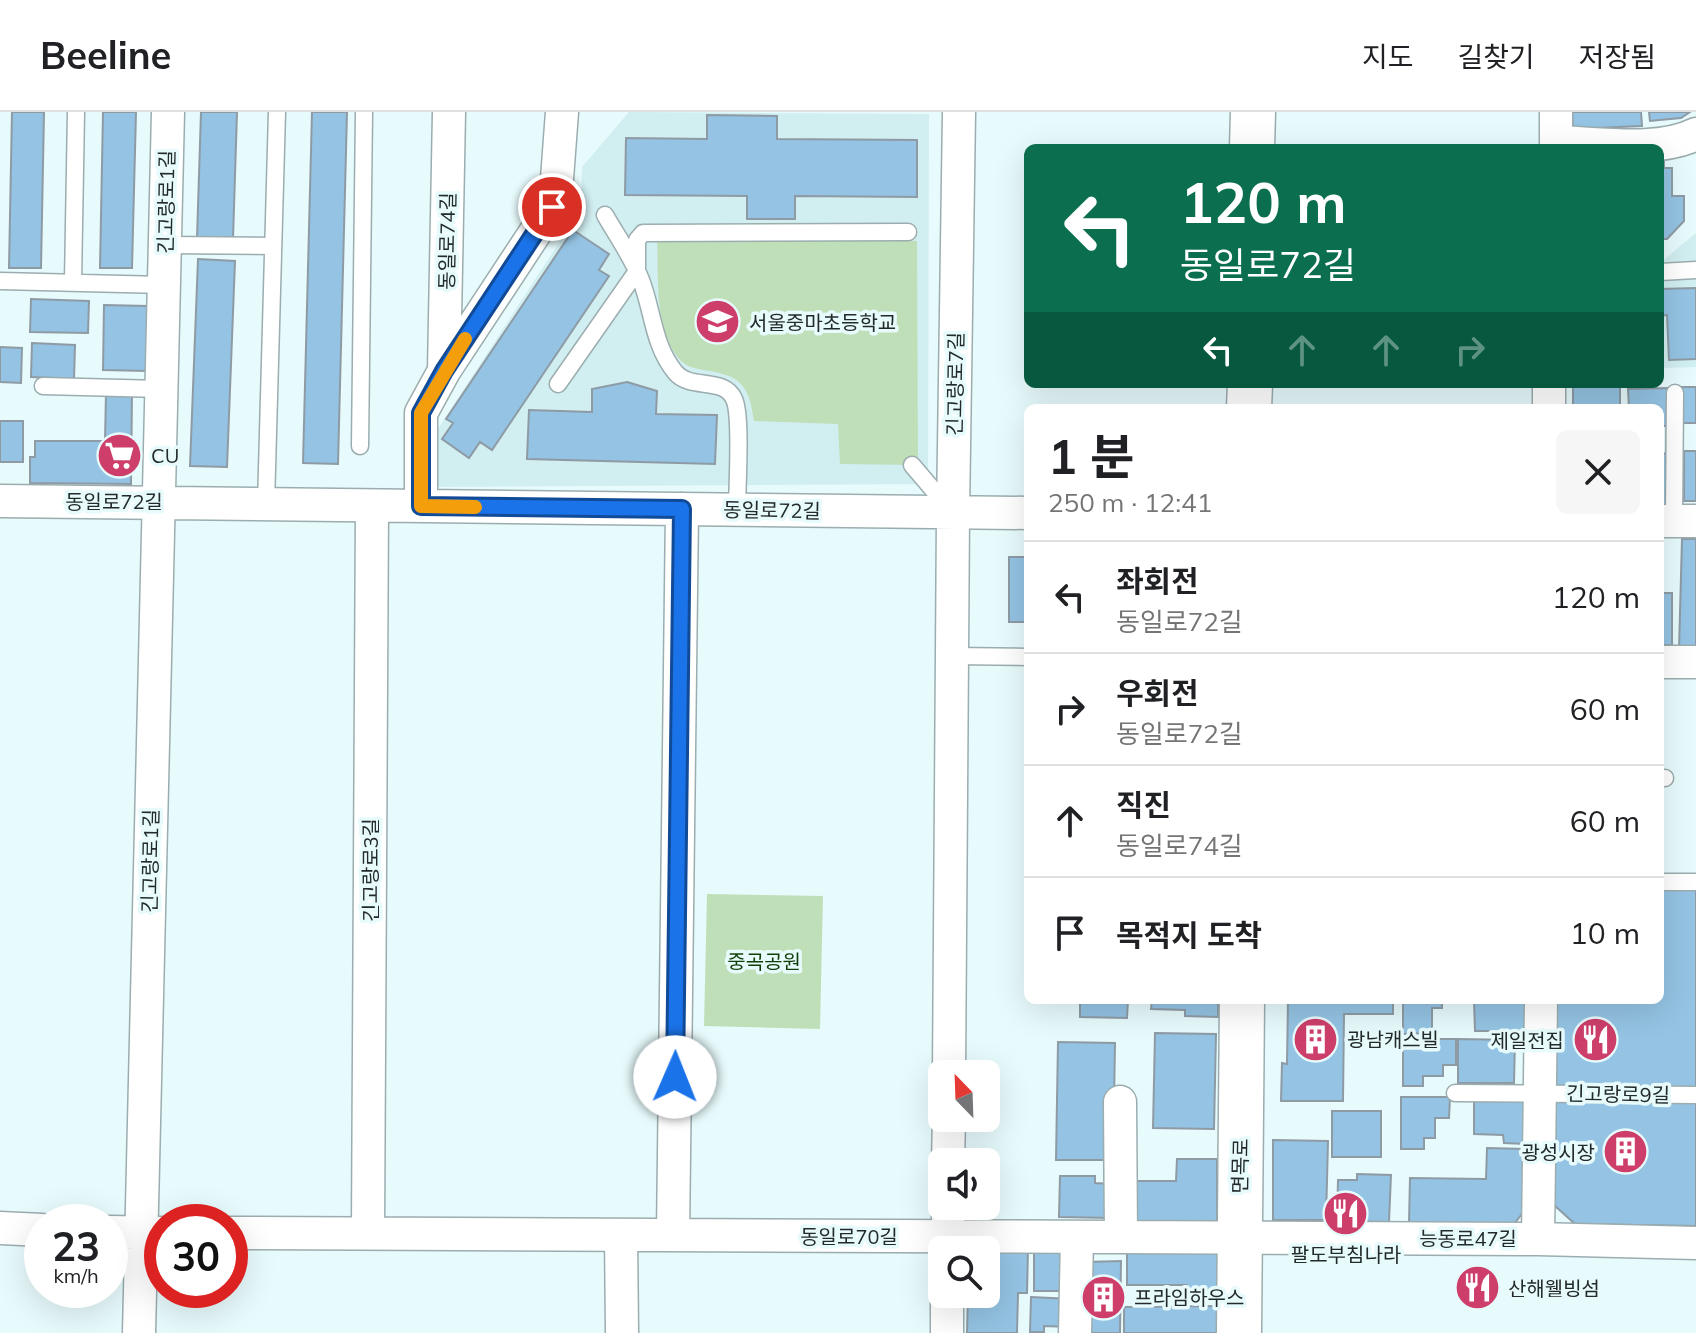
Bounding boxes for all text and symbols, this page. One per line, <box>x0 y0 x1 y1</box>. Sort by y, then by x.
text: Beeline <box>40 31 171 79</box>
text: 지도 <box>1362 39 1413 74</box>
text: 길찾기 <box>1457 39 1535 74</box>
text: 저장됨 <box>1579 39 1656 74</box>
street label: 긴고랑로1길 <box>153 150 179 254</box>
text: 120 m <box>1180 167 1347 237</box>
pin <box>518 173 586 241</box>
icon: left <box>1048 176 1152 280</box>
icon: arrive <box>530 185 574 229</box>
street label: 동일로74길 <box>434 192 460 290</box>
text: 동일로72길 <box>1180 242 1356 287</box>
school or university icon: 서울중마초등학교 <box>694 298 742 346</box>
place label: 서울중마초등학교 <box>749 310 896 335</box>
icon: left <box>1196 328 1240 372</box>
icon: ahead <box>1280 328 1324 372</box>
icon: ahead <box>1364 328 1408 372</box>
icon: right <box>1448 328 1492 372</box>
street label: 긴고랑로7길 <box>942 332 968 436</box>
text: 1 분 <box>1048 426 1134 486</box>
button: close <box>1556 430 1640 514</box>
supermarket icon: CU <box>96 431 144 479</box>
place label: CU <box>151 443 179 468</box>
text: 250 m · 12:41 <box>1048 486 1212 519</box>
street label: 동일로72길 <box>65 489 163 514</box>
street label: 동일로72길 <box>723 497 821 523</box>
text: 좌회전 <box>1116 562 1199 600</box>
icon: left <box>1048 575 1092 619</box>
text: 120 m <box>1552 578 1640 616</box>
text: 동일로72길 <box>1116 605 1243 638</box>
text: 우회전 <box>1116 674 1199 712</box>
icon: right <box>1048 687 1092 731</box>
text: 60 m <box>1570 690 1640 728</box>
text: 동일로72길 <box>1116 717 1243 750</box>
text: 직진 <box>1116 786 1171 824</box>
icon: ahead <box>1048 799 1092 843</box>
text: 60 m <box>1570 802 1640 840</box>
street label: 긴고랑로1길 <box>137 809 163 913</box>
street label: 긴고랑로3길 <box>358 818 383 922</box>
text: 동일로74길 <box>1116 829 1243 862</box>
icon: arrive <box>1048 911 1092 955</box>
text: 10 m <box>1570 914 1640 952</box>
text: 목적지 도착 <box>1116 916 1262 954</box>
park label: 중곡공원 <box>727 949 801 974</box>
building icon: 광남캐스빌 <box>1292 1015 1340 1063</box>
restaurant icon: 제일전집 <box>1571 1016 1619 1064</box>
place label: 광남캐스빌 <box>1347 1027 1439 1052</box>
place label: 제일전집 <box>1490 1028 1564 1053</box>
position arrow <box>633 1035 717 1119</box>
north arrow <box>928 1060 1000 1132</box>
map controls <box>928 1060 1000 1308</box>
street label: 긴고랑로9길 <box>1566 1081 1670 1107</box>
building icon: 광성시장 <box>1602 1128 1650 1176</box>
street label: 면목로 <box>1227 1138 1253 1194</box>
place label: 광성시장 <box>1521 1140 1595 1165</box>
button: sound <box>928 1148 1000 1220</box>
restaurant icon: 팔도부침나라 <box>1322 1190 1370 1238</box>
speed limit sign: 30 <box>144 1204 248 1308</box>
text: 23 <box>52 1221 100 1271</box>
street label: 동일로70길 <box>800 1224 898 1249</box>
street label: 능동로47길 <box>1419 1226 1517 1251</box>
button: search <box>928 1236 1000 1308</box>
place label: 팔도부침나라 <box>1291 1242 1401 1267</box>
text: km/h <box>53 1263 99 1288</box>
restaurant icon: 산해웰빙섬 <box>1453 1264 1501 1312</box>
building icon: 프라임하우스 <box>1079 1273 1127 1321</box>
place label: 산해웰빙섬 <box>1508 1276 1600 1301</box>
place label: 프라임하우스 <box>1134 1285 1244 1310</box>

